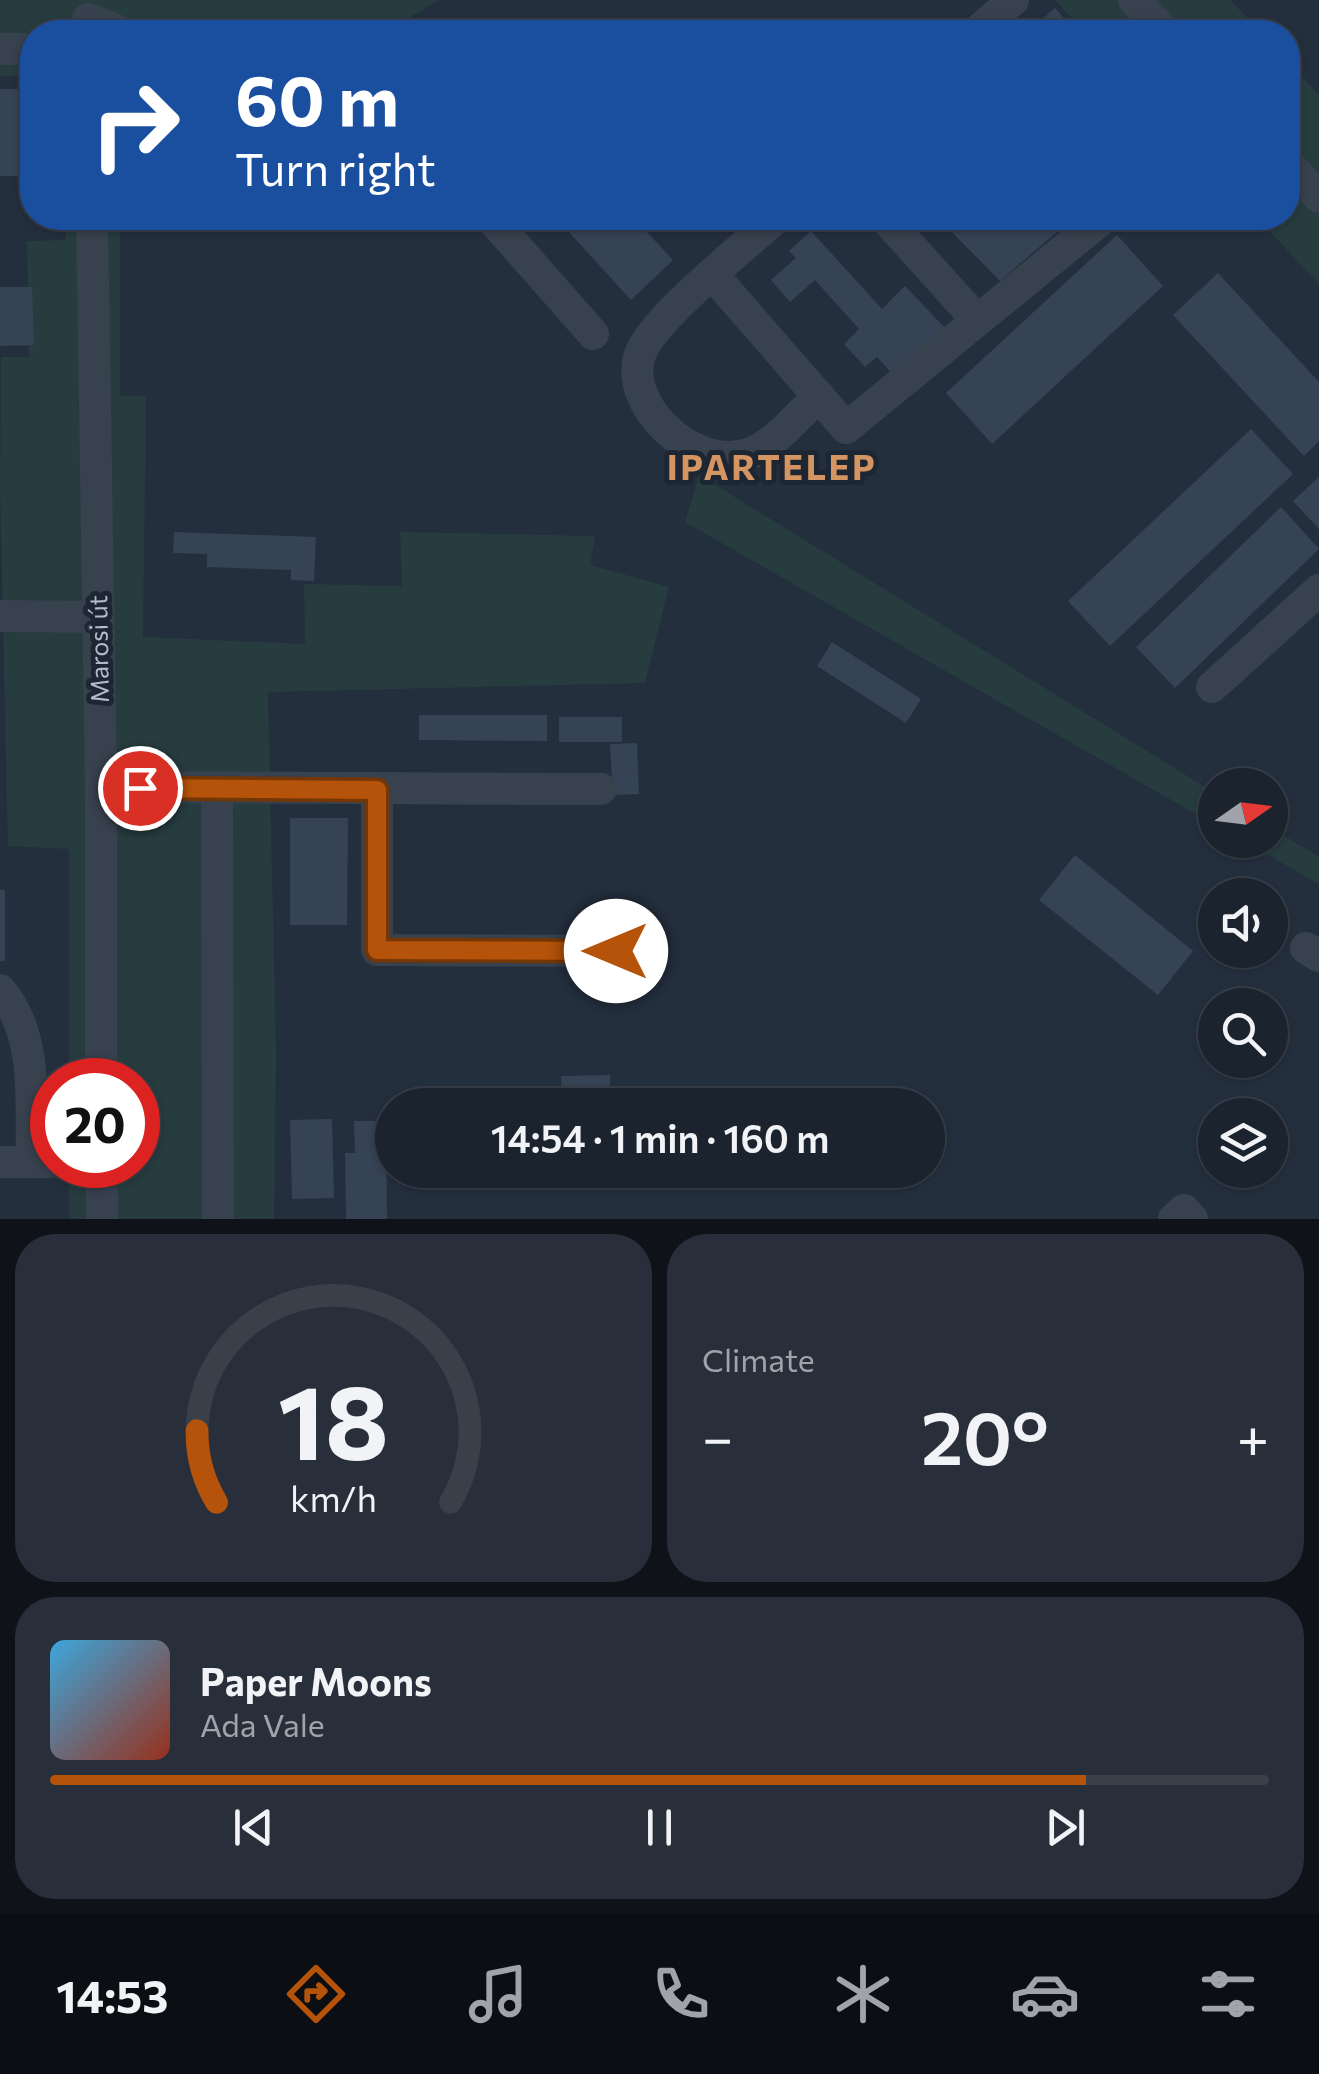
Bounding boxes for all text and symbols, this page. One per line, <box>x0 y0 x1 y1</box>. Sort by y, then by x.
text: 60 m <box>235 55 399 140</box>
icon: right <box>70 60 200 190</box>
text: Turn right <box>235 140 436 195</box>
district label: IPARTELEP <box>667 444 877 487</box>
street label: Marosi út <box>82 595 114 703</box>
pin <box>98 746 183 831</box>
icon: arrive <box>113 761 168 816</box>
north arrow <box>1198 768 1288 858</box>
map controls <box>1198 768 1288 1188</box>
button: sound <box>1198 878 1288 968</box>
position arrow <box>564 899 668 1003</box>
button: search <box>1198 988 1288 1078</box>
speed limit sign: 20 <box>30 1058 160 1188</box>
button: layers <box>1198 1098 1288 1188</box>
text: 14:54 · 1 min · 160 m <box>491 1114 829 1161</box>
text: Climate <box>702 1339 815 1379</box>
text: 18 <box>278 1354 389 1481</box>
text: 20° <box>921 1389 1049 1480</box>
text: − <box>702 1402 733 1469</box>
text: + <box>1237 1402 1269 1469</box>
text: km/h <box>290 1476 377 1519</box>
text: Paper Moons <box>200 1657 432 1704</box>
text: Ada Vale <box>200 1704 325 1744</box>
icon: previous <box>226 1800 281 1855</box>
icon: pause <box>632 1800 687 1855</box>
icon: next <box>1038 1800 1093 1855</box>
icon: directions <box>281 1959 351 2029</box>
icon: music <box>463 1959 533 2029</box>
icon: phone <box>646 1959 716 2029</box>
icon: climate <box>828 1959 898 2029</box>
icon: car <box>1010 1959 1080 2029</box>
icon: filters <box>1193 1959 1263 2029</box>
text: 14:53 <box>56 1967 169 2022</box>

